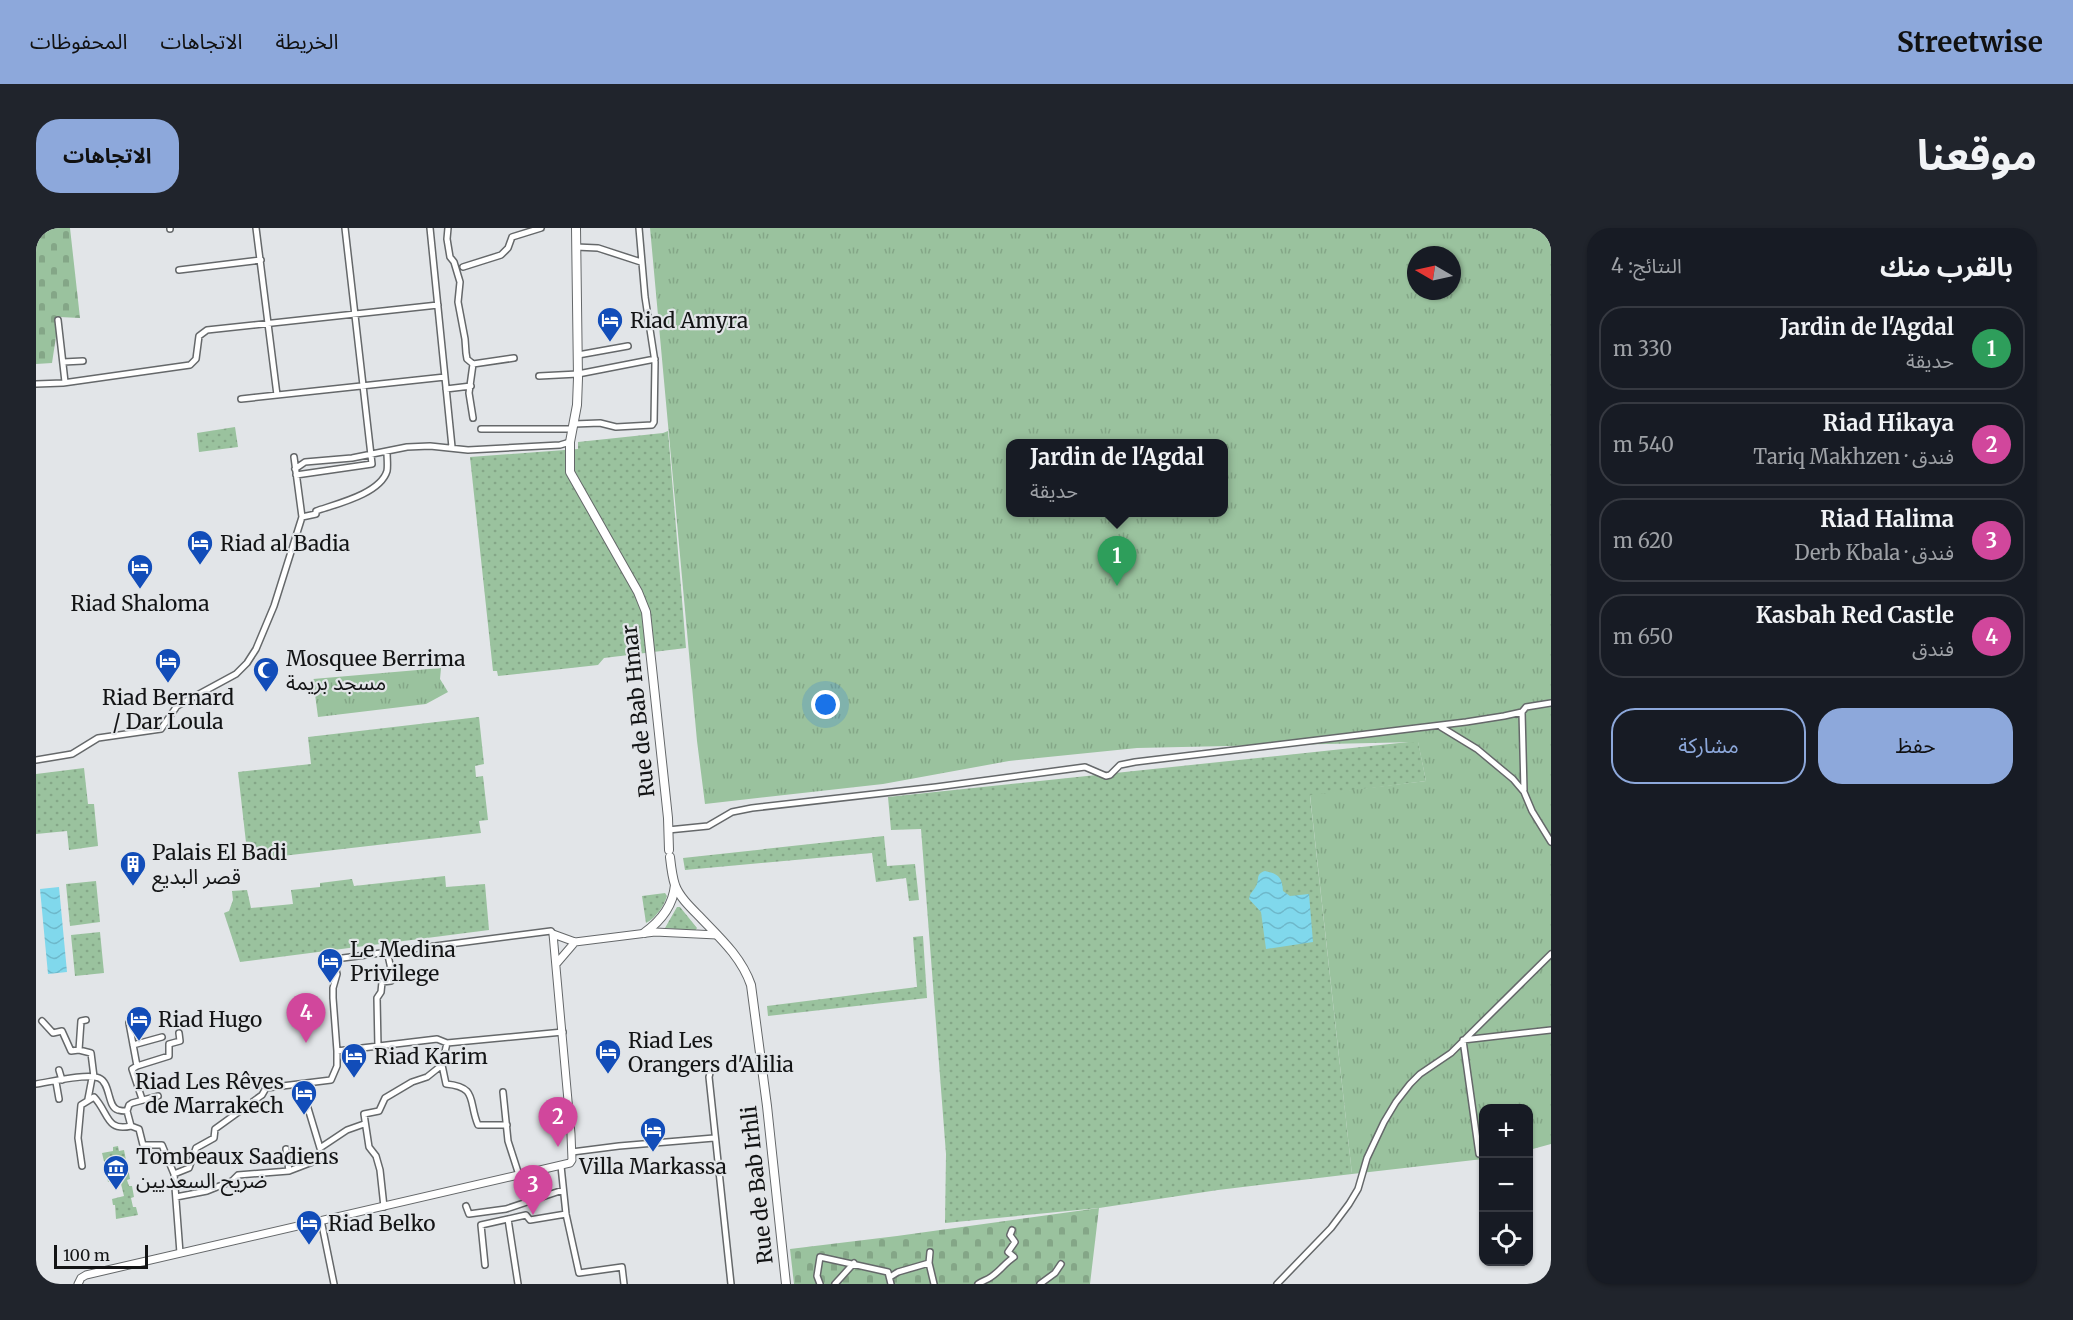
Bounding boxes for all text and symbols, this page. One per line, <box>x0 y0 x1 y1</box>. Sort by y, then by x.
text: Streetwise <box>1897 24 2043 60</box>
text: المحفوظات <box>30 28 127 55</box>
text: الاتجاهات <box>160 28 242 55</box>
text: الخريطة <box>275 28 338 55</box>
button: الاتجاهات <box>36 119 179 193</box>
text: موقعنا <box>1917 129 2037 181</box>
north arrow <box>1407 246 1461 300</box>
text: بالقرب منك <box>1880 250 2013 283</box>
text: النتائج: 4 <box>1611 253 1682 278</box>
hotel icon: Riad Amyra <box>595 305 625 343</box>
place label: Riad Amyra <box>630 307 748 334</box>
text: Jardin de l'Agdal <box>1780 313 1954 341</box>
text: 330 m <box>1613 336 1672 361</box>
text: 1 <box>1987 336 1996 361</box>
text: حديقة <box>1906 348 1954 373</box>
text: Riad Hikaya <box>1823 409 1954 437</box>
text: 540 m <box>1613 432 1674 457</box>
text: 2 <box>1986 432 1997 457</box>
popup <box>1006 439 1228 517</box>
text: Jardin de l'Agdal <box>1030 443 1204 471</box>
text: فندق · Tariq Makhzen <box>1753 444 1954 469</box>
text: حديقة <box>1030 478 1078 503</box>
text: Riad Halima <box>1820 505 1954 533</box>
hotel icon: Riad al Badia <box>185 528 215 566</box>
text: 620 m <box>1613 528 1673 553</box>
text: 3 <box>1986 528 1997 553</box>
place label: Riad al Badia <box>220 530 350 557</box>
pin: 1 <box>1098 536 1136 586</box>
text: فندق · Derb Kbala <box>1794 540 1954 565</box>
hotel icon: Riad Shaloma <box>125 552 155 590</box>
place label: Riad Shaloma <box>71 590 209 617</box>
text: Kasbah Red Castle <box>1756 601 1954 629</box>
street label: Rue de Bab Hmar <box>616 623 660 799</box>
text: 650 m <box>1613 624 1673 649</box>
text: 4 <box>1985 624 1998 649</box>
text: فندق <box>1912 636 1954 661</box>
place label: Mosquee Berrima مسجد بريمة <box>286 645 466 696</box>
hotel icon: Riad Bernard / Dar Loula <box>153 646 183 684</box>
mosque icon: Mosquee Berrima مسجد بريمة <box>251 655 281 693</box>
place label: Riad Bernard / Dar Loula <box>102 684 234 735</box>
your location <box>811 690 840 719</box>
button: مشاركة <box>1611 708 1806 784</box>
button: حفظ <box>1818 708 2013 784</box>
place label: Palais El Badi قصر البديع <box>152 839 287 892</box>
building icon: Palais El Badi قصر البديع <box>118 849 148 887</box>
place label: Le Medina Privilege <box>350 936 456 987</box>
hotel icon: Le Medina Privilege <box>315 946 345 984</box>
pin: 4 <box>286 994 326 1043</box>
hotel icon: Riad Hugo <box>124 1004 154 1042</box>
place label: Riad Hugo <box>158 1006 262 1033</box>
place label: Riad Les Orangers d'Alilia <box>628 1027 794 1078</box>
hotel icon: Riad Les Orangers d'Alilia <box>593 1037 623 1075</box>
hotel icon: Riad Karim <box>339 1041 369 1079</box>
place label: Riad Karim <box>374 1043 488 1070</box>
place label: Riad Les Rêves de Marrakech <box>135 1068 284 1119</box>
hotel icon: Riad Les Rêves de Marrakech <box>289 1078 319 1116</box>
pin: 2 <box>538 1098 578 1147</box>
street label: Rue de Bab Irhli <box>735 1104 779 1265</box>
map controls <box>1479 1104 1533 1266</box>
button: + <box>1479 1104 1533 1158</box>
hotel icon: Villa Markassa <box>638 1115 668 1153</box>
place label: Tombeaux Saadiens ضريح السعديين <box>136 1143 339 1196</box>
museum icon: Tombeaux Saadiens ضريح السعديين <box>101 1153 131 1191</box>
place label: Villa Markassa <box>578 1153 727 1180</box>
button: − <box>1479 1158 1533 1212</box>
pin: 3 <box>514 1166 552 1215</box>
hotel icon: Riad Belko <box>294 1208 324 1246</box>
place label: Riad Belko <box>328 1210 436 1237</box>
button: locate <box>1479 1212 1533 1266</box>
scale bar <box>54 1242 148 1270</box>
text: 100 m <box>63 1245 110 1265</box>

